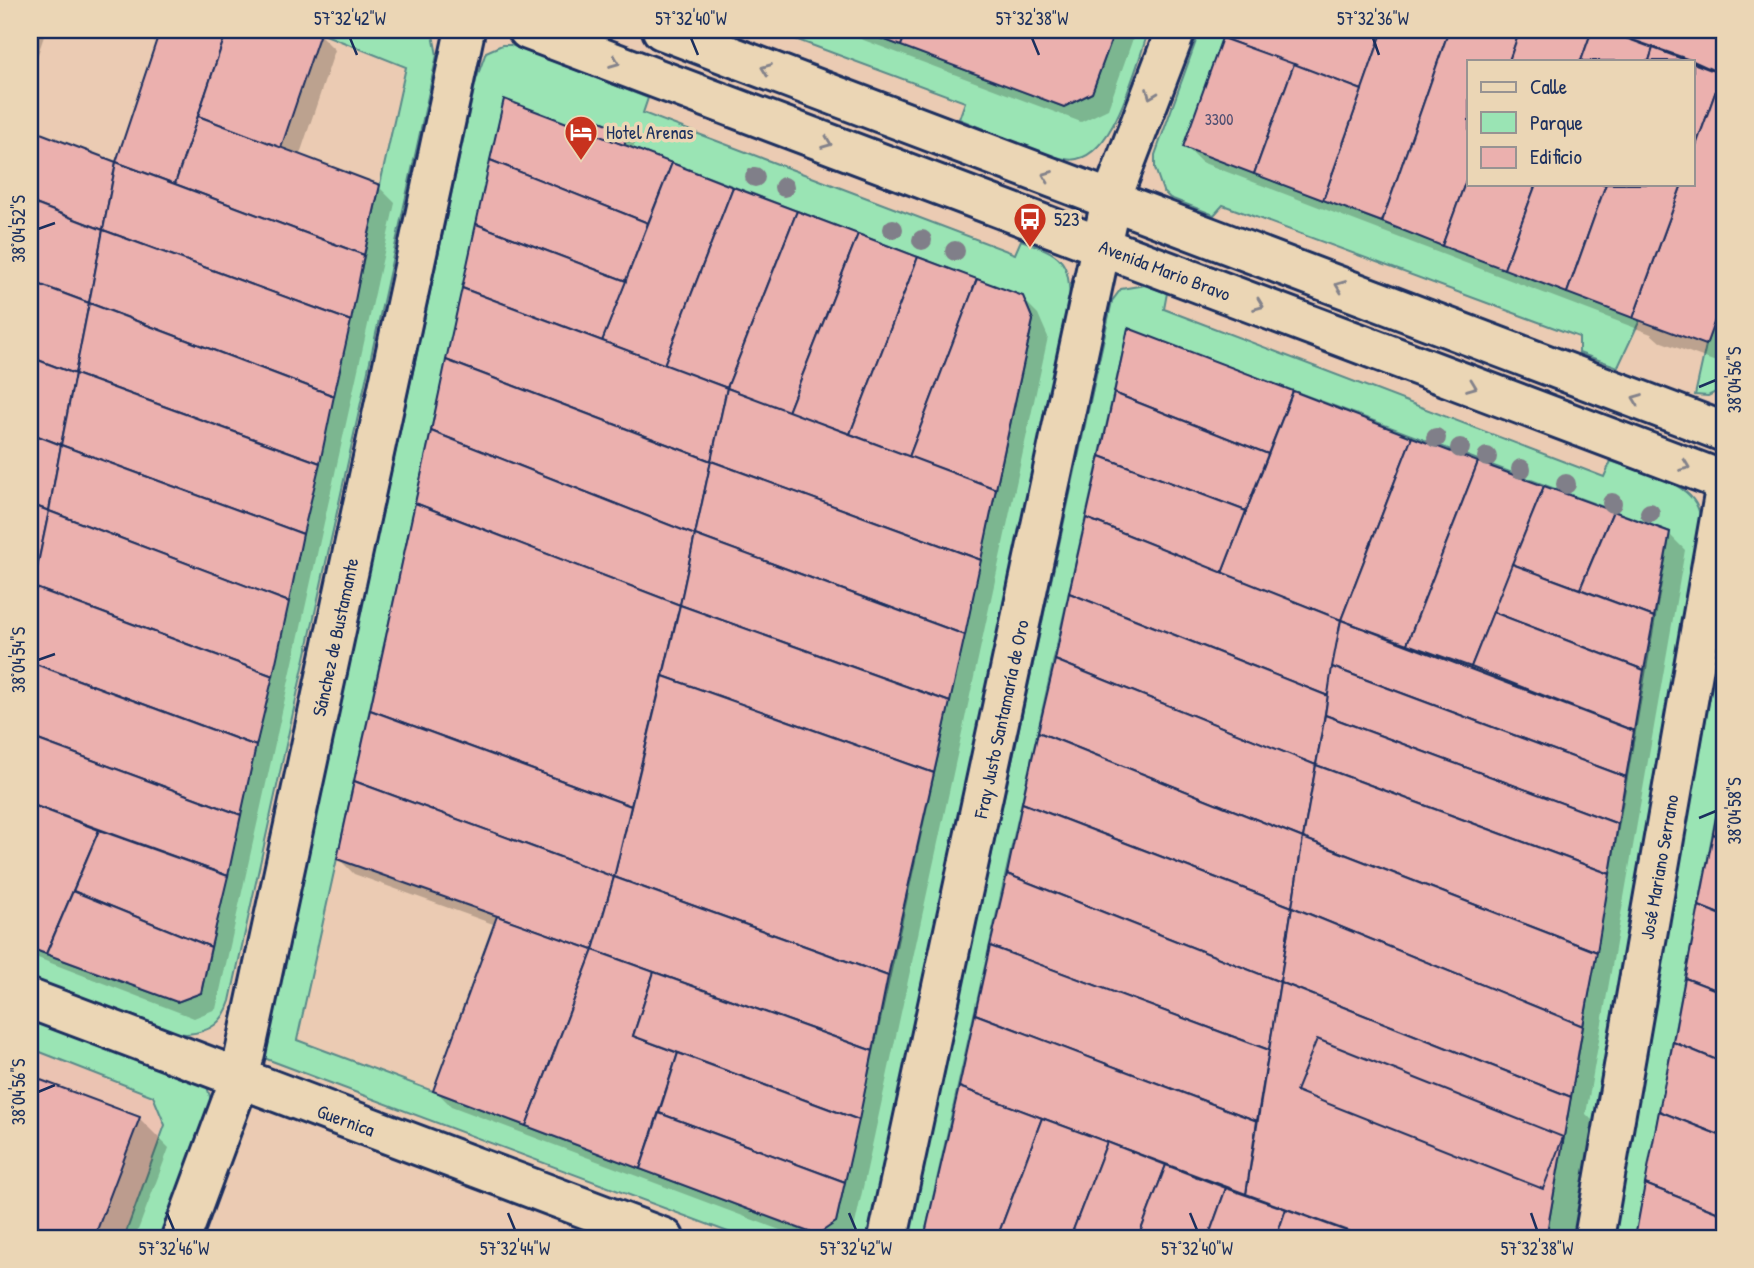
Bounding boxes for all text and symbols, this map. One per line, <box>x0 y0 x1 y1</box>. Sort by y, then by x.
text: 57°32'42"W <box>314 6 386 31</box>
text: 57°32'40"W <box>655 6 727 31</box>
text: 57°32'38"W <box>996 6 1068 31</box>
text: 57°32'36"W <box>1337 6 1409 31</box>
one-way arrow <box>608 54 620 68</box>
legend <box>1467 60 1694 186</box>
one-way arrow <box>760 64 772 78</box>
text: Calle <box>1530 72 1567 101</box>
one-way arrow <box>1146 87 1160 99</box>
house number: 3300 <box>1205 108 1233 130</box>
text: Parque <box>1530 108 1583 137</box>
hotel icon: Hotel Arenas <box>562 113 600 162</box>
place label: Hotel Arenas <box>606 119 694 145</box>
one-way arrow <box>821 134 833 148</box>
text: Edificio <box>1530 142 1582 171</box>
one-way arrow <box>1042 170 1054 184</box>
text: 38°04'52"S <box>6 195 31 263</box>
bus stop icon: 523 <box>1011 200 1049 249</box>
place label: 523 <box>1054 206 1079 232</box>
street label: Avenida Mario Bravo <box>1096 233 1235 307</box>
one-way arrow <box>1334 280 1346 294</box>
one-way arrow <box>1253 297 1265 311</box>
text: 38°04'56"S <box>1722 347 1747 413</box>
one-way arrow <box>1465 377 1477 391</box>
one-way arrow <box>1632 393 1644 407</box>
one-way arrow <box>1678 458 1690 472</box>
street label: Sánchez de Bustamante <box>306 555 365 718</box>
street label: Fray Justo Santamaría de Oro <box>967 617 1035 822</box>
text: 38°04'54"S <box>6 627 31 693</box>
text: 38°04'58"S <box>1722 778 1747 844</box>
street label: José Mariano Serrano <box>1633 792 1685 942</box>
text: 38°04'56"S <box>6 1059 31 1125</box>
street label: Guernica <box>314 1098 379 1143</box>
text: 57°32'46"W <box>139 1236 209 1261</box>
text: 57°32'44"W <box>480 1236 550 1261</box>
text: 57°32'42"W <box>820 1236 892 1261</box>
text: 57°32'40"W <box>1161 1236 1233 1261</box>
text: 57°32'38"W <box>1501 1236 1573 1261</box>

